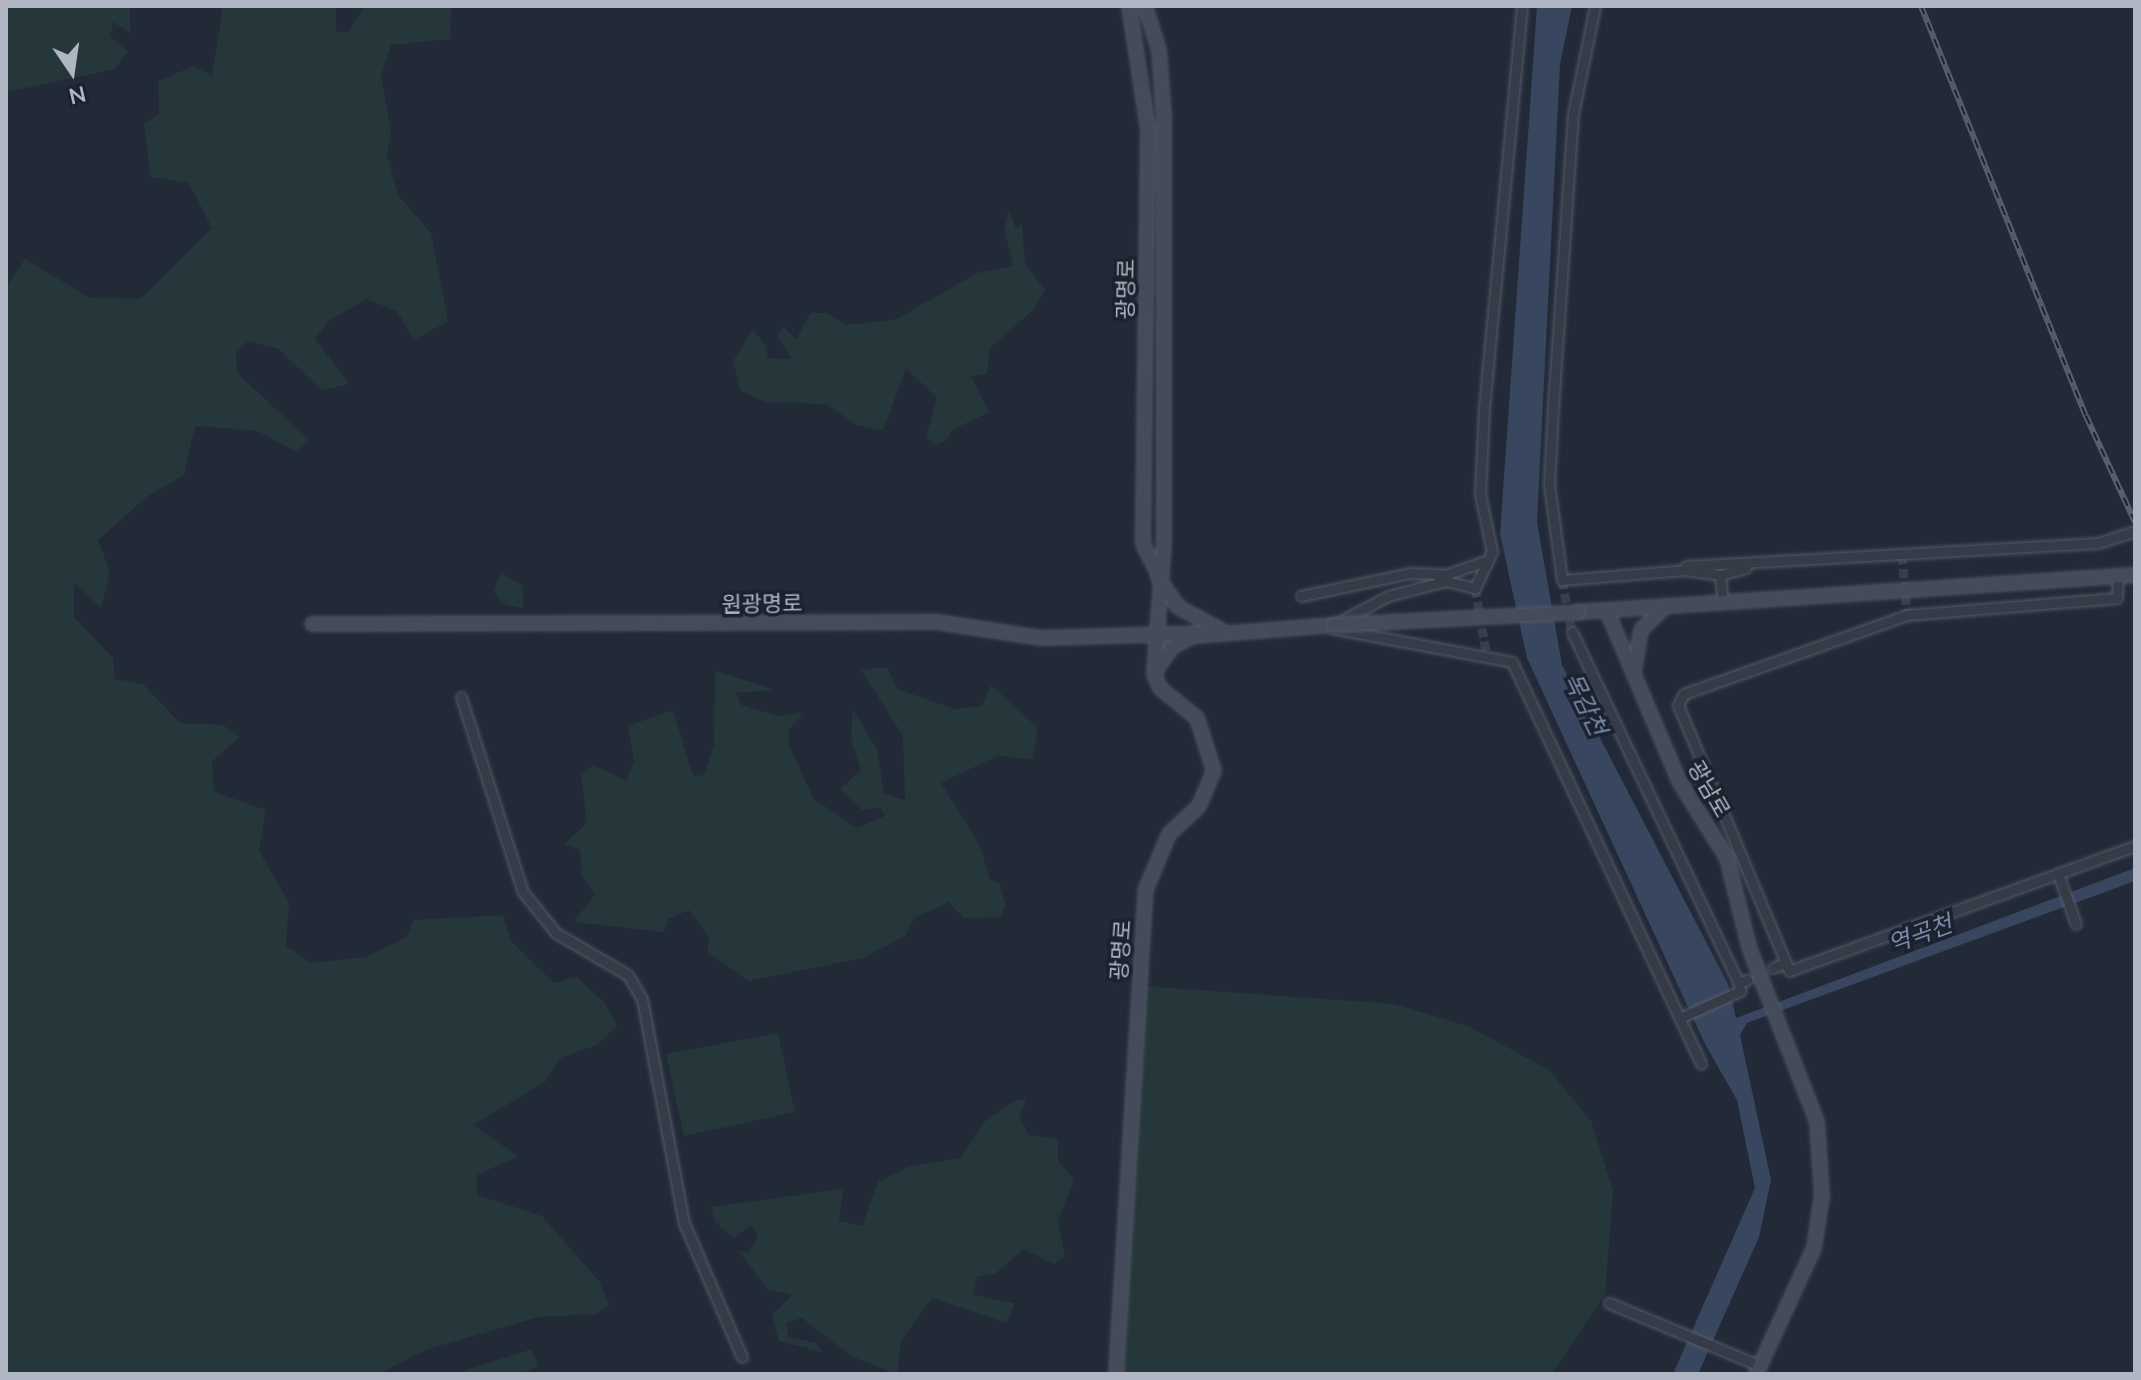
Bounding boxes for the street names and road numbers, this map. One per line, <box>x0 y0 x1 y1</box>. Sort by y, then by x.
street label: 광명로 <box>1112 258 1140 320</box>
street label: 원광명로 <box>721 590 803 618</box>
street label: 광남로 <box>1682 756 1736 822</box>
street label: 광명로 <box>1106 919 1136 981</box>

